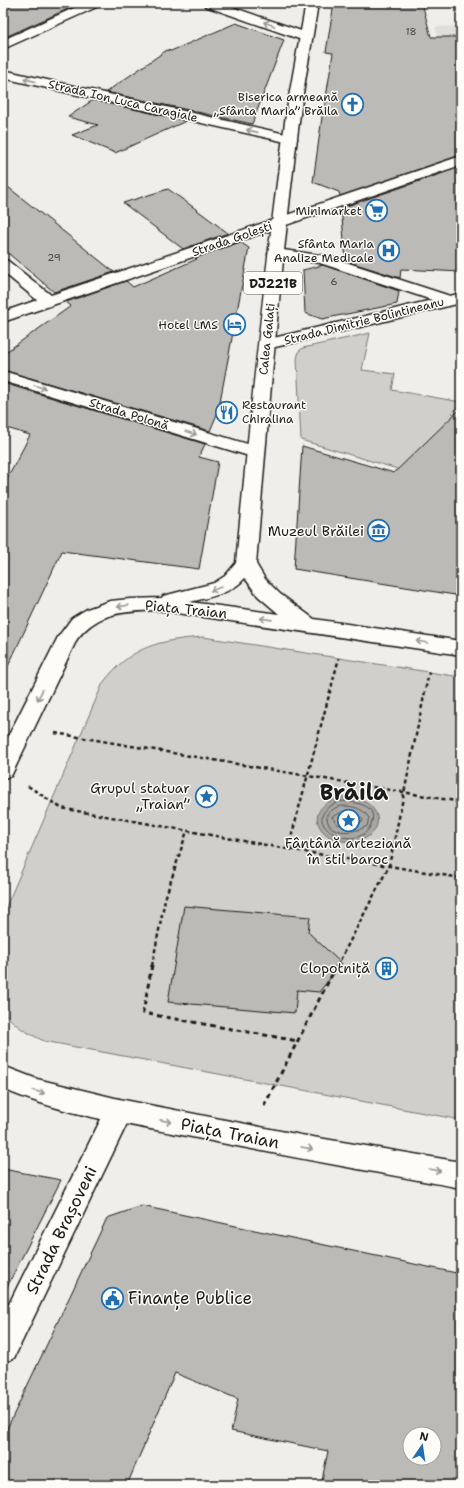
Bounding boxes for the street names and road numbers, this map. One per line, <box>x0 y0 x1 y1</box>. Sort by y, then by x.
street label: Strada Ion Luca Caragiale <box>47 76 200 126</box>
street label: Strada Golești <box>190 218 274 260</box>
road number: DJ221B <box>244 272 302 294</box>
street label: Strada Dimitrie Bolintineanu <box>282 293 446 349</box>
street label: Calea Galați <box>255 302 279 376</box>
street label: Strada Polonă <box>87 394 171 434</box>
street label: Piața Traian <box>144 596 228 623</box>
street label: Piața Traian <box>179 1113 281 1154</box>
street label: Strada Brașoveni <box>20 1162 102 1298</box>

